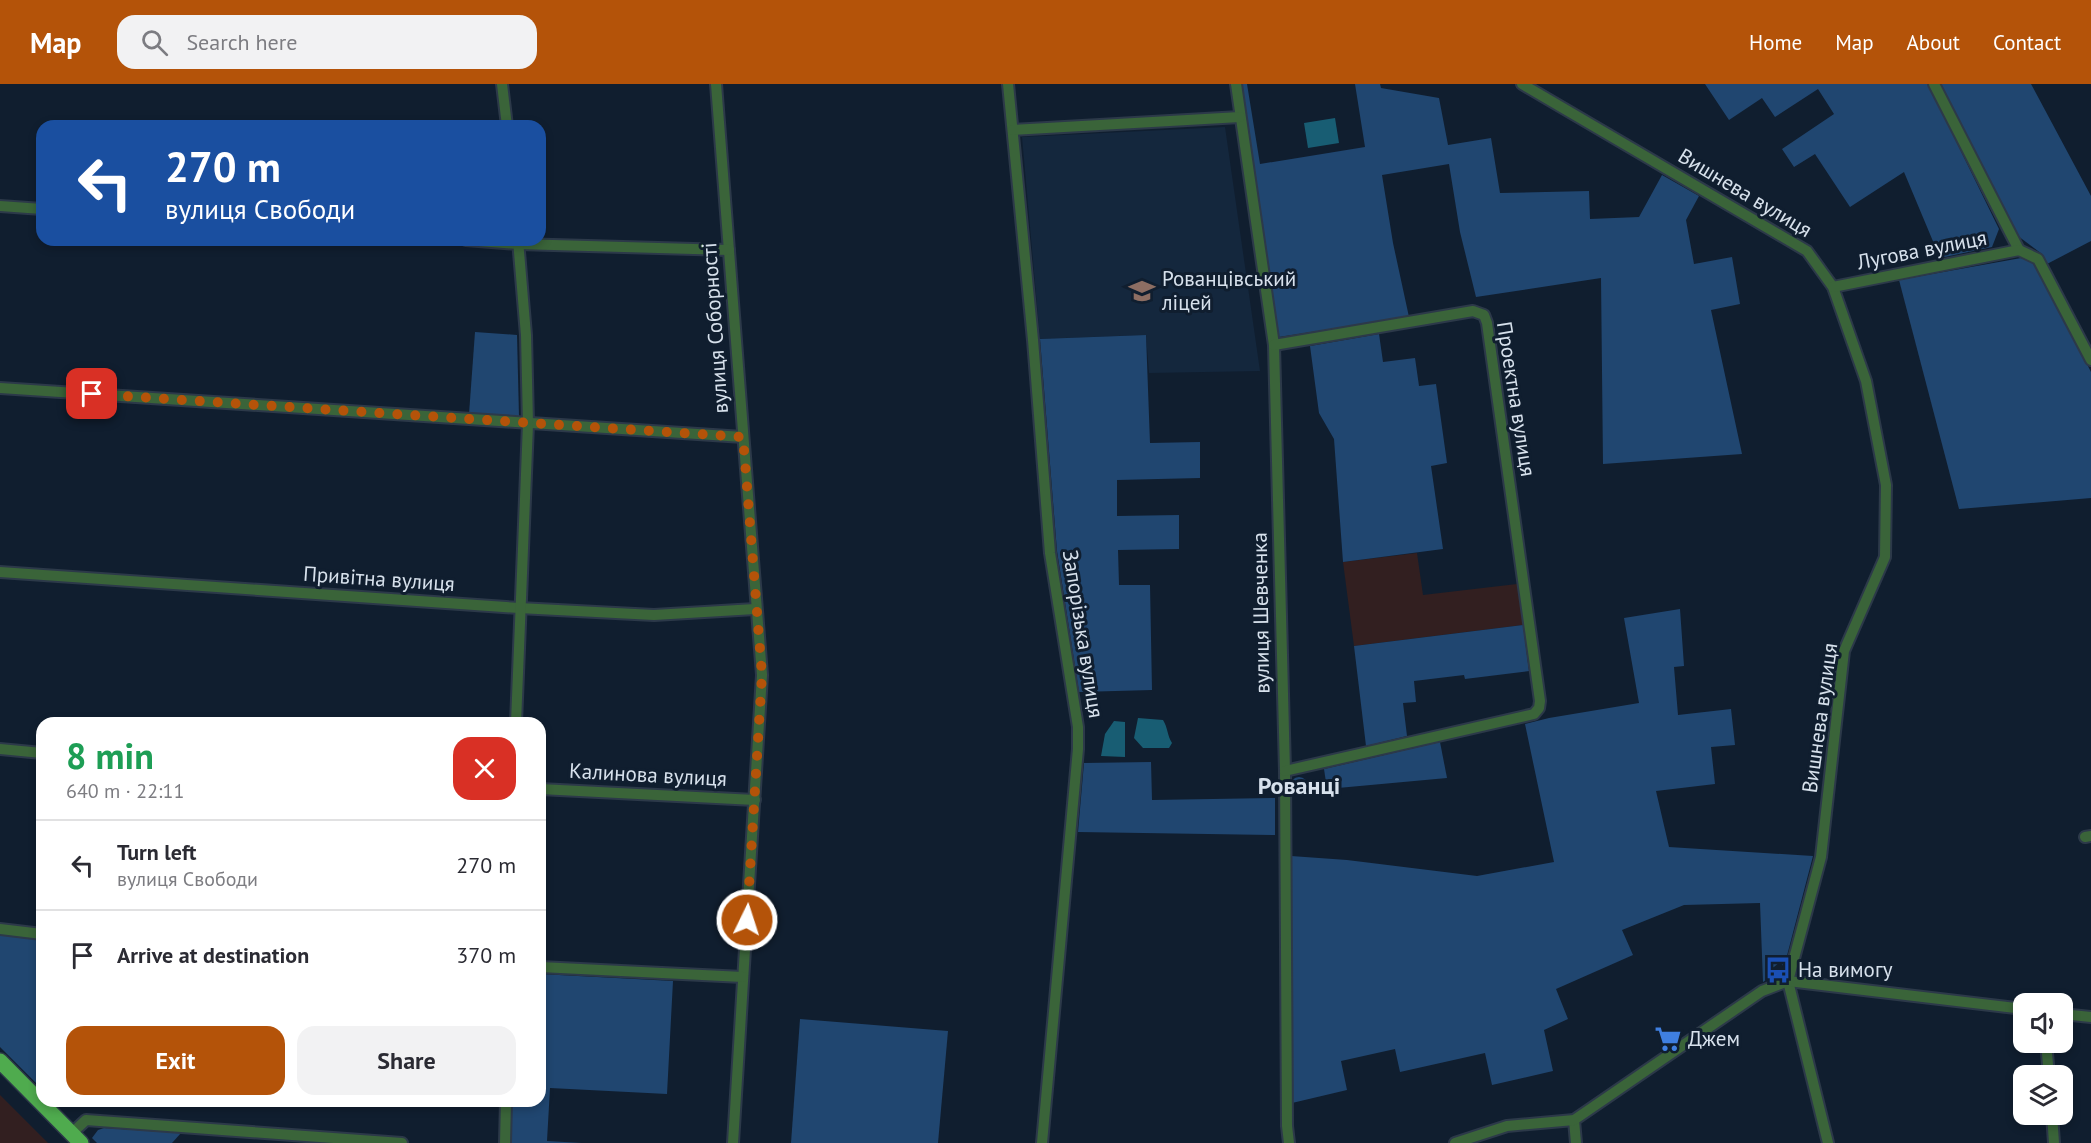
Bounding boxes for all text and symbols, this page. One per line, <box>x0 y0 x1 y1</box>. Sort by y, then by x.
search box <box>117 15 537 69</box>
text: Map <box>30 24 81 61</box>
icon: search <box>138 26 171 59</box>
text: Search here <box>186 28 297 56</box>
text: Home <box>1749 29 1802 56</box>
text: Map <box>1835 29 1874 56</box>
text: About <box>1907 29 1960 56</box>
text: Contact <box>1993 29 2061 56</box>
text: 270 m <box>165 139 281 194</box>
street label: Вишнева вулиця <box>1674 142 1817 243</box>
icon: left <box>66 144 144 222</box>
text: вулиця Свободи <box>165 192 355 226</box>
street label: Лугова вулиця <box>1854 224 1989 276</box>
street label: вулиця Соборності <box>695 242 734 414</box>
place label: Рованцівський ліцей <box>1161 265 1296 316</box>
school or university icon: Рованцівський ліцей <box>1127 276 1157 306</box>
street label: Проектна вулиця <box>1491 320 1542 478</box>
pin <box>66 368 117 419</box>
icon: arrive <box>75 377 108 410</box>
street label: вулиця Шевченка <box>1246 532 1275 694</box>
street label: Запорізька вулиця <box>1057 548 1110 720</box>
street label: Привітна вулиця <box>302 560 456 597</box>
street label: Вишнева вулиця <box>1796 641 1843 795</box>
text: 8 min <box>66 732 154 779</box>
button: close <box>453 737 516 800</box>
street label: Калинова вулиця <box>569 757 728 792</box>
district label: Рованці <box>1258 770 1340 801</box>
text: 640 m · 22:11 <box>66 778 184 804</box>
text: Turn left <box>117 838 197 866</box>
icon: left <box>66 849 99 882</box>
text: 270 m <box>456 851 516 879</box>
text: вулиця Свободи <box>117 866 258 892</box>
position arrow <box>715 888 779 952</box>
icon: arrive <box>66 939 99 972</box>
text: Arrive at destination <box>117 941 309 969</box>
text: 370 m <box>456 941 516 969</box>
bus stop icon: На вимогу <box>1763 955 1793 985</box>
place label: На вимогу <box>1798 956 1893 983</box>
map controls <box>2013 993 2073 1125</box>
button: sound <box>2013 993 2073 1053</box>
supermarket icon: Джем <box>1653 1024 1683 1054</box>
place label: Джем <box>1688 1025 1740 1052</box>
button: Exit <box>66 1026 285 1095</box>
button: Share <box>297 1026 516 1095</box>
button: layers <box>2013 1065 2073 1125</box>

